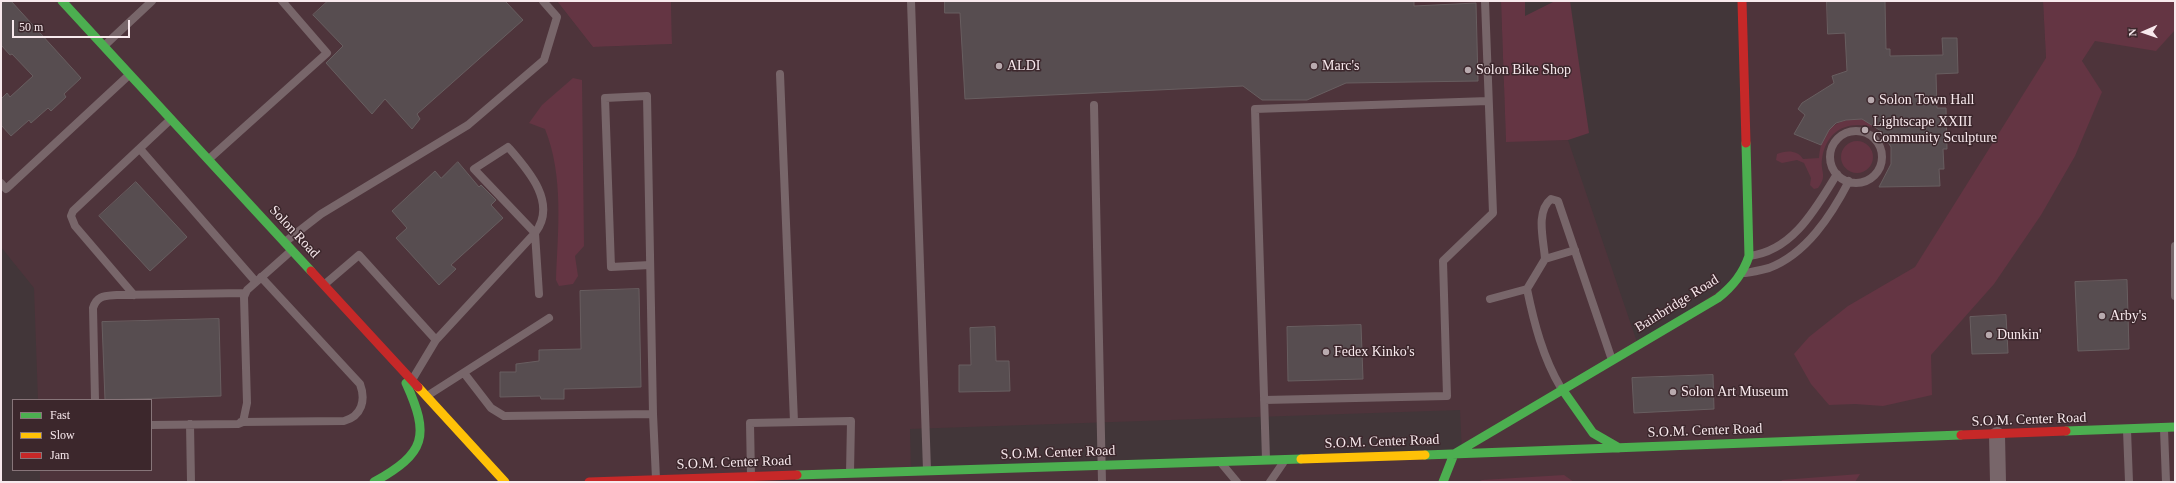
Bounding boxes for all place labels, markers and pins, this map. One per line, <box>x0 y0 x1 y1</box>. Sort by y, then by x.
place label: ALDI <box>1007 58 1040 74</box>
place label: Marc's <box>1322 58 1360 74</box>
marker: ALDI <box>994 61 1004 71</box>
marker: Marc's <box>1309 61 1319 71</box>
place label: Solon Bike Shop <box>1476 62 1571 78</box>
marker: Solon Bike Shop <box>1463 65 1473 75</box>
place label: Solon Town Hall <box>1879 92 1974 108</box>
marker: Solon Town Hall <box>1866 95 1876 105</box>
place label: Lightscape XXIII Community Sculpture <box>1873 114 1997 146</box>
marker: Lightscape XXIII Community Sculpture <box>1860 125 1870 135</box>
place label: Arby's <box>2110 308 2147 324</box>
marker: Arby's <box>2097 311 2107 321</box>
place label: Dunkin' <box>1997 327 2042 343</box>
marker: Dunkin' <box>1984 330 1994 340</box>
place label: Fedex Kinko's <box>1334 344 1415 360</box>
marker: Fedex Kinko's <box>1321 347 1331 357</box>
place label: Solon Art Museum <box>1681 384 1788 400</box>
marker: Solon Art Museum <box>1668 387 1678 397</box>

